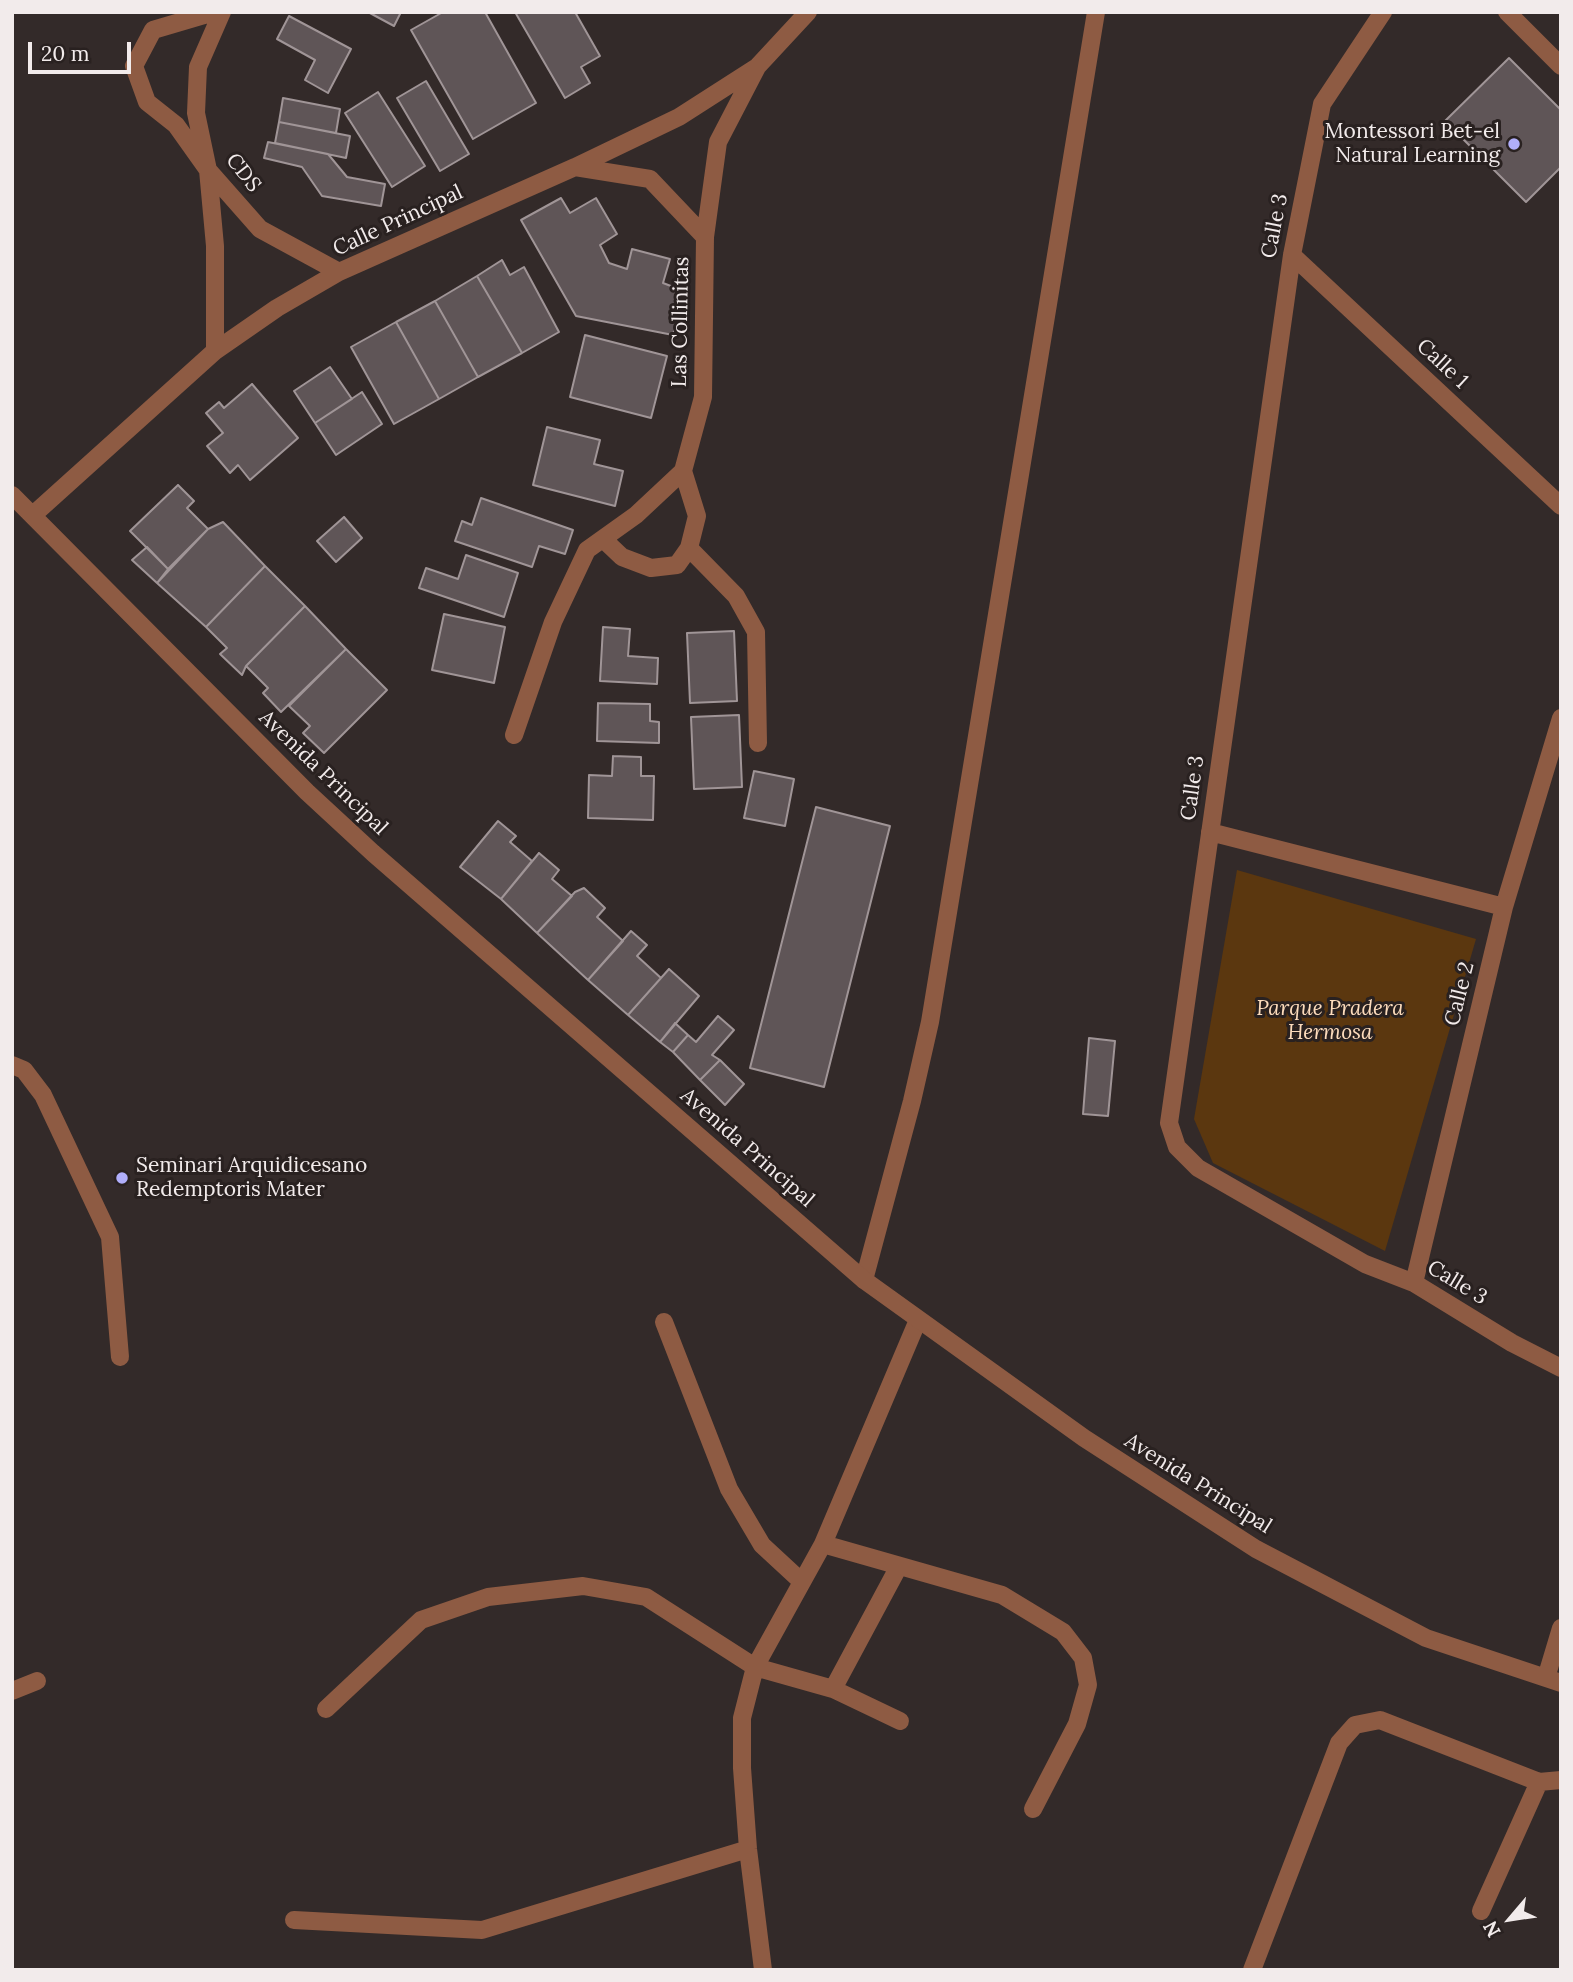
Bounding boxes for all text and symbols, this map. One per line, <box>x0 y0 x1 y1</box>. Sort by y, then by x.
scale bar <box>32 28 135 72</box>
text: 20 m <box>41 40 90 67</box>
place label: Montessori Bet-el Natural Learning <box>1324 119 1500 169</box>
marker: Montessori Bet-el Natural Learning <box>1506 136 1522 152</box>
street label: CDS <box>220 149 266 197</box>
street label: Calle Principal <box>329 180 467 262</box>
street label: Calle 3 <box>1256 191 1294 261</box>
street label: Las Collinitas <box>667 256 695 388</box>
street label: Calle 1 <box>1411 334 1473 394</box>
street label: Avenida Principal <box>254 705 392 841</box>
street label: Calle 3 <box>1176 754 1210 822</box>
street label: Calle 2 <box>1440 959 1480 1029</box>
park label: Parque Pradera Hermosa <box>1256 996 1404 1046</box>
street label: Avenida Principal <box>675 1083 819 1213</box>
place label: Seminari Arquidicesano Redemptoris Mater <box>136 1153 367 1203</box>
marker: Seminari Arquidicesano Redemptoris Mater <box>114 1170 130 1186</box>
street label: Calle 3 <box>1422 1255 1492 1311</box>
street label: Avenida Principal <box>1120 1429 1276 1539</box>
north arrow <box>1475 1884 1545 1954</box>
text: N <box>1478 1917 1506 1941</box>

